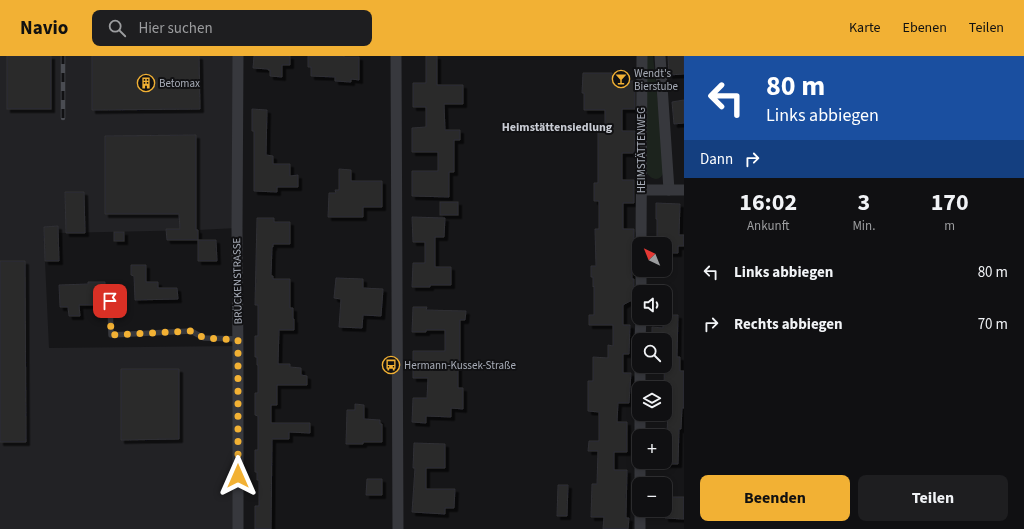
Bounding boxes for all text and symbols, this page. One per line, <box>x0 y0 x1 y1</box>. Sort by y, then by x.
search box <box>92 10 372 46</box>
text: Navio <box>20 15 68 42</box>
icon: search <box>106 17 128 39</box>
text: Hier suchen <box>138 18 213 39</box>
text: Karte <box>849 18 881 38</box>
text: Ebenen <box>903 18 947 38</box>
text: Teilen <box>969 18 1004 38</box>
place label: Wendt's Bierstube <box>634 66 679 94</box>
text: 80 m <box>766 66 825 106</box>
bar icon: Wendt's Bierstube <box>611 69 631 89</box>
icon: left <box>700 72 752 124</box>
building icon: Betomax <box>136 73 156 93</box>
place label: Betomax <box>159 76 200 91</box>
text: Links abbiegen <box>766 103 879 128</box>
street label: HEIMSTÄTTENWEG <box>634 107 649 193</box>
district label: Heimstättensiedlung <box>502 119 613 136</box>
icon: right <box>741 148 763 170</box>
text: Dann <box>700 149 733 170</box>
text: 16:02 <box>739 185 797 220</box>
text: 3 <box>858 185 870 220</box>
text: 170 <box>931 185 969 220</box>
text: Ankunft <box>747 217 789 235</box>
text: Min. <box>852 217 875 235</box>
text: m <box>944 217 955 235</box>
street label: BRÜCKENSTRASSE <box>229 237 246 324</box>
north arrow <box>632 237 672 277</box>
map controls <box>632 237 672 517</box>
icon: left <box>700 261 722 283</box>
text: Links abbiegen <box>734 262 833 283</box>
text: 80 m <box>978 262 1008 283</box>
pin <box>93 284 127 318</box>
button: sound <box>632 285 672 325</box>
icon: arrive <box>99 290 121 312</box>
icon: right <box>700 313 722 335</box>
text: Rechts abbiegen <box>734 314 843 335</box>
text: 70 m <box>978 314 1008 335</box>
button: search <box>632 333 672 373</box>
bus stop icon: Hermann-Kussek-Straße <box>381 355 401 375</box>
place label: Hermann-Kussek-Straße <box>404 358 516 373</box>
button: layers <box>632 381 672 421</box>
button: + <box>632 429 672 469</box>
position arrow <box>217 455 259 497</box>
button: Beenden <box>700 475 850 521</box>
button: Teilen <box>858 475 1008 521</box>
button: − <box>632 477 672 517</box>

